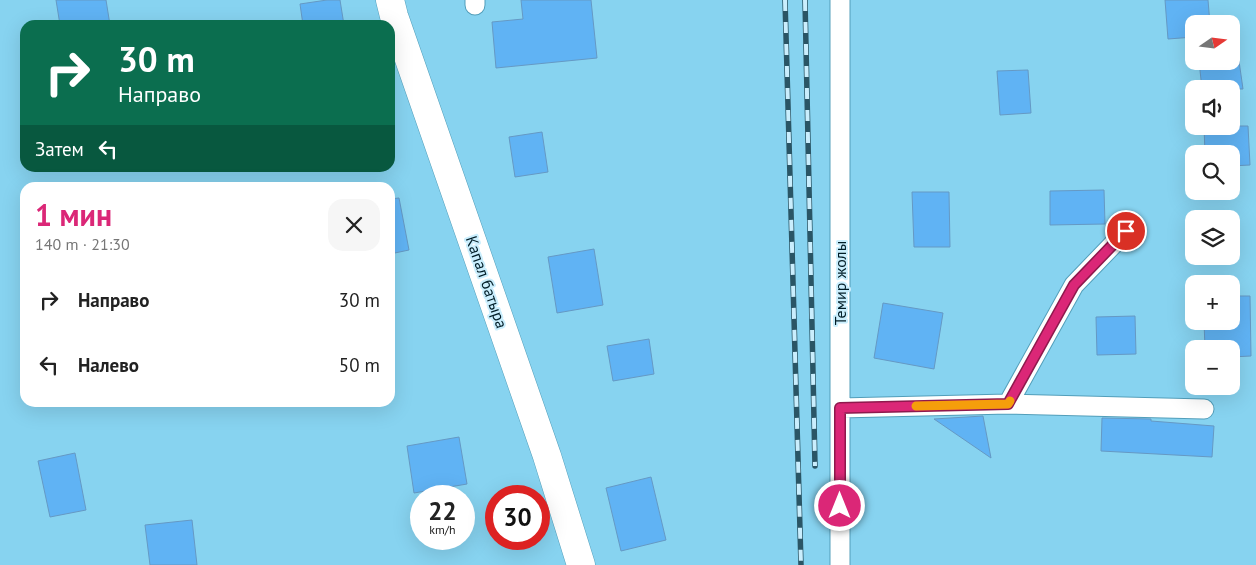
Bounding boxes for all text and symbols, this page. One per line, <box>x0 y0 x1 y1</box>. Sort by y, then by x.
north arrow <box>1185 15 1240 70</box>
map controls <box>1185 15 1240 395</box>
text: 30 m <box>118 36 195 82</box>
icon: right <box>35 40 100 105</box>
text: Направо <box>118 80 201 108</box>
button: sound <box>1185 80 1240 135</box>
icon: left <box>94 135 122 163</box>
text: Затем <box>35 137 84 161</box>
button: search <box>1185 145 1240 200</box>
text: 1 мин <box>35 195 112 234</box>
button: close <box>328 199 380 251</box>
pin <box>1105 210 1147 252</box>
button: layers <box>1185 210 1240 265</box>
icon: arrive <box>1112 217 1140 245</box>
street label: Капал батыра <box>462 233 512 331</box>
text: 140 m · 21:30 <box>35 234 130 254</box>
street label: Темир жолы <box>830 241 850 325</box>
button: + <box>1185 275 1240 330</box>
icon: right <box>35 286 63 314</box>
text: Направо <box>78 288 149 312</box>
text: 30 m <box>339 288 380 312</box>
button: − <box>1185 340 1240 395</box>
icon: left <box>35 351 63 379</box>
text: Налево <box>78 353 139 377</box>
text: 50 m <box>339 353 380 377</box>
position arrow <box>813 479 865 531</box>
speed limit sign: 30 <box>485 485 550 550</box>
text: 22 <box>428 495 457 527</box>
text: km/h <box>429 522 456 537</box>

